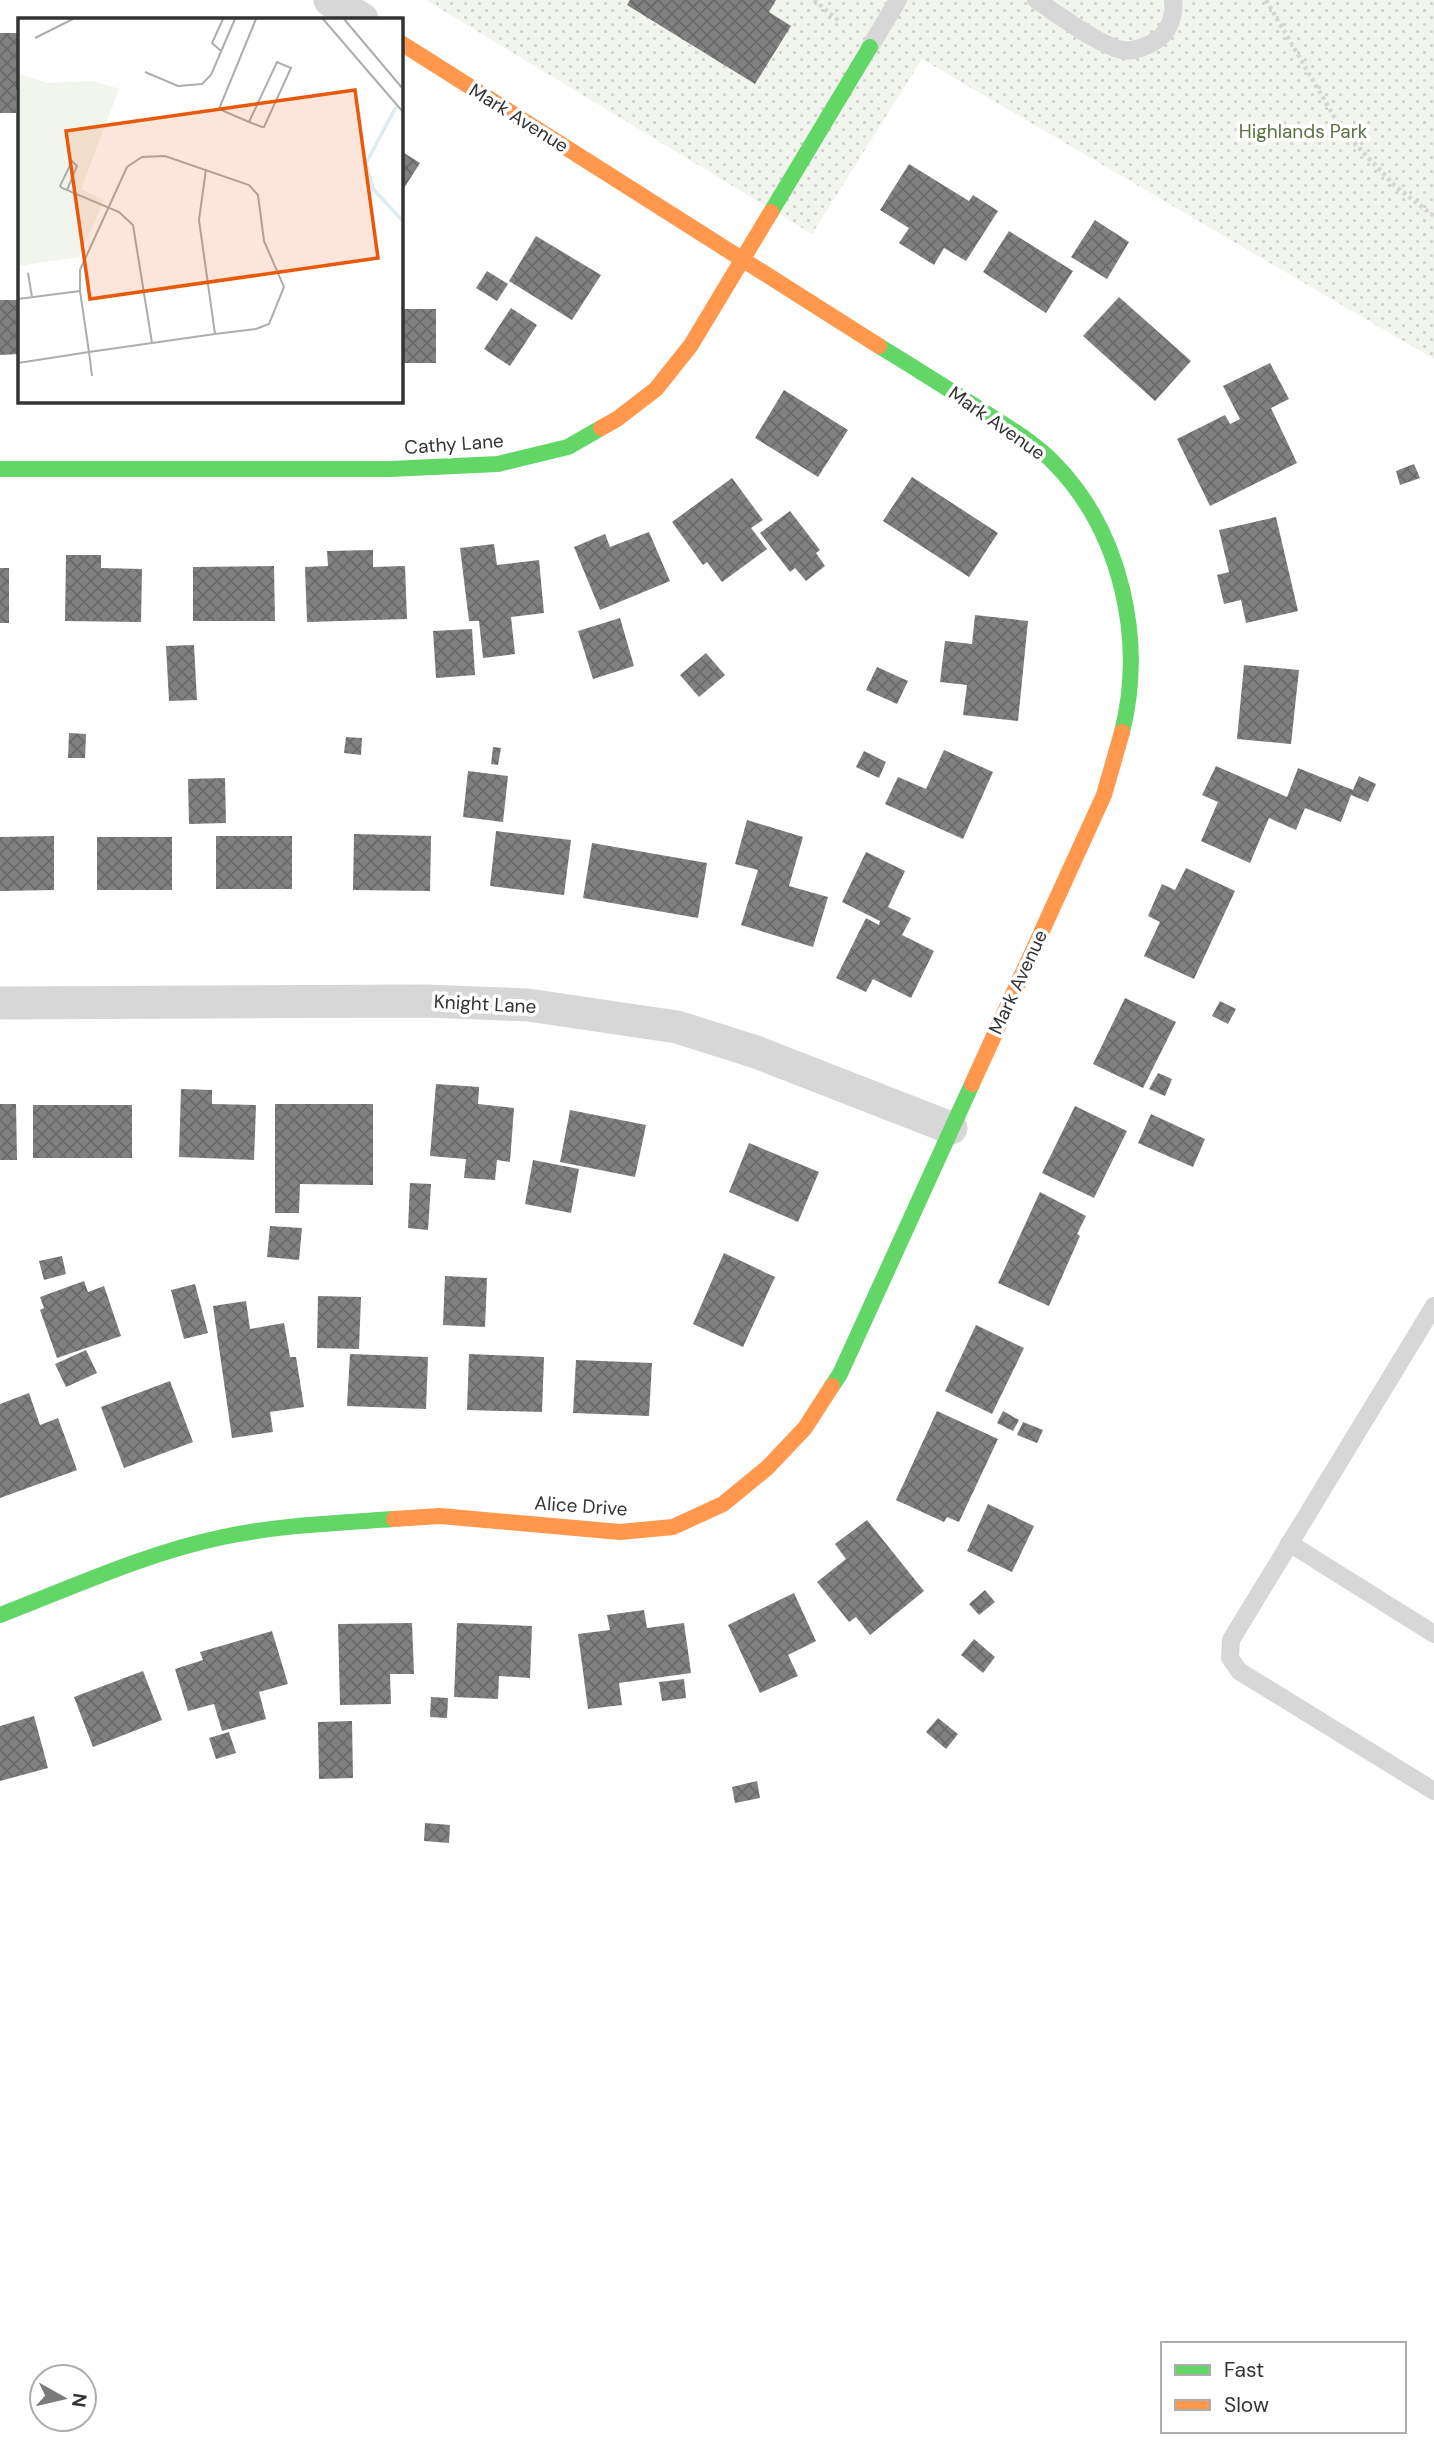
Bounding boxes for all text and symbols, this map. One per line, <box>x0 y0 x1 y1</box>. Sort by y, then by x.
inset map <box>18 18 402 402</box>
street label: Mark Avenue <box>465 78 573 158</box>
park label: Highlands Park <box>1239 119 1368 144</box>
street label: Mark Avenue <box>944 380 1050 466</box>
street label: Cathy Lane <box>404 428 504 460</box>
street label: Mark Avenue <box>983 926 1053 1038</box>
street label: Knight Lane <box>433 989 537 1019</box>
street label: Alice Drive <box>534 1490 628 1522</box>
legend <box>1161 2342 1406 2433</box>
text: Fast <box>1224 2356 1264 2384</box>
north arrow <box>28 2363 98 2433</box>
text: Slow <box>1224 2391 1269 2419</box>
text: N <box>66 2392 93 2409</box>

